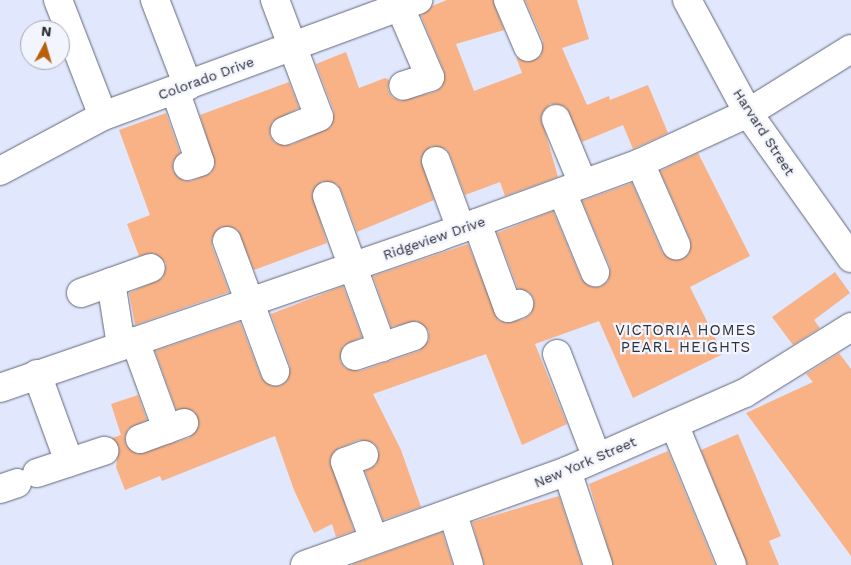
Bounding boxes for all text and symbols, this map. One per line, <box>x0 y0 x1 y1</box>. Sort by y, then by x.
north arrow <box>20 20 70 70</box>
text: N <box>40 23 52 40</box>
street label: Colorado Drive <box>156 53 256 103</box>
street label: Harvard Street <box>730 85 798 179</box>
street label: Ridgeview Drive <box>381 213 487 263</box>
district label: VICTORIA HOMES PEARL HEIGHTS <box>613 321 759 356</box>
street label: New York Street <box>531 433 639 491</box>

